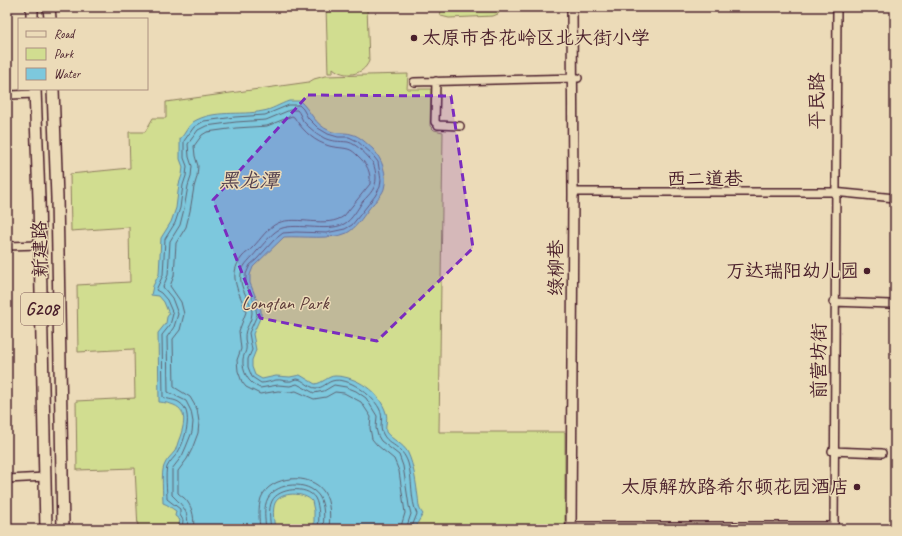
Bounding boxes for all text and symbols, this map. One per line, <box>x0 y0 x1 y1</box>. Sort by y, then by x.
legend <box>18 18 148 90</box>
text: Road <box>54 26 76 42</box>
place label: 太原市杏花岭区北大街小学 <box>422 26 650 50</box>
marker: 太原市杏花岭区北大街小学 <box>409 33 419 43</box>
text: Park <box>54 46 75 62</box>
text: Water <box>54 66 82 82</box>
street label: 平民路 <box>805 72 829 130</box>
street label: 西二道巷 <box>667 167 743 191</box>
water label: 黑龙潭 <box>219 168 281 193</box>
street label: 新建路 <box>28 220 52 278</box>
street label: 绿柳巷 <box>544 239 568 297</box>
place label: 万达瑞阳幼儿园 <box>726 259 859 283</box>
marker: 万达瑞阳幼儿园 <box>862 266 872 276</box>
park label: Longtan Park <box>242 291 330 315</box>
road number: G208 <box>21 293 63 325</box>
street label: 前营坊街 <box>807 323 831 399</box>
place label: 太原解放路希尔顿花园酒店 <box>621 475 849 499</box>
marker: 太原解放路希尔顿花园酒店 <box>852 482 862 492</box>

